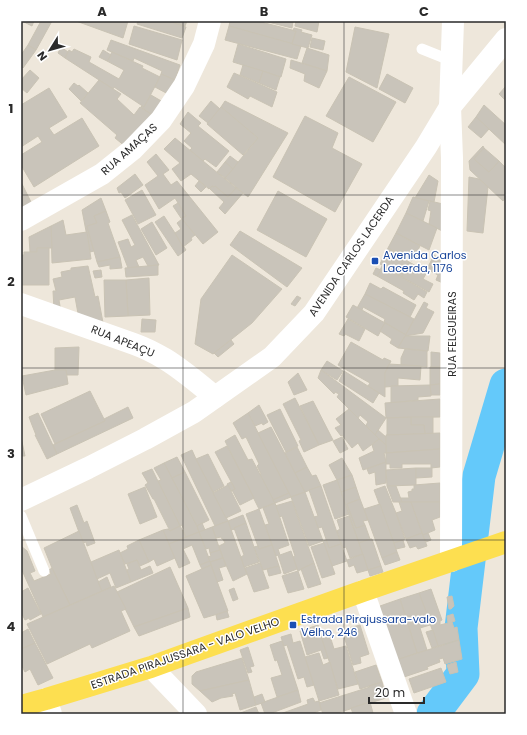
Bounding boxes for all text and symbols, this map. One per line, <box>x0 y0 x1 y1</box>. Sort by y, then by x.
text: A <box>97 2 107 21</box>
text: B <box>260 2 269 21</box>
text: C <box>419 2 429 21</box>
north arrow <box>30 30 70 70</box>
text: N <box>33 48 51 64</box>
text: 1 <box>9 99 13 118</box>
street label: RUA AMAÇAS <box>97 119 161 179</box>
street label: AVENIDA CARLOS LACERDA <box>304 192 398 320</box>
place label: Avenida Carlos Lacerda, 1176 <box>383 247 467 276</box>
marker: Avenida Carlos Lacerda, 1176 <box>370 256 380 266</box>
text: 2 <box>7 272 15 291</box>
street label: RUA FELGUEIRAS <box>444 291 460 377</box>
street label: RUA APEAÇU <box>89 321 157 361</box>
text: 3 <box>7 444 15 463</box>
place label: Estrada Pirajussara-valo Velho, 246 <box>301 611 436 640</box>
street label: ESTRADA PIRAJUSSARA - VALO VELHO <box>89 613 282 693</box>
text: 4 <box>7 617 16 636</box>
marker: Estrada Pirajussara-valo Velho, 246 <box>288 620 298 630</box>
scale bar <box>369 679 424 705</box>
text: 20 m <box>375 684 405 701</box>

